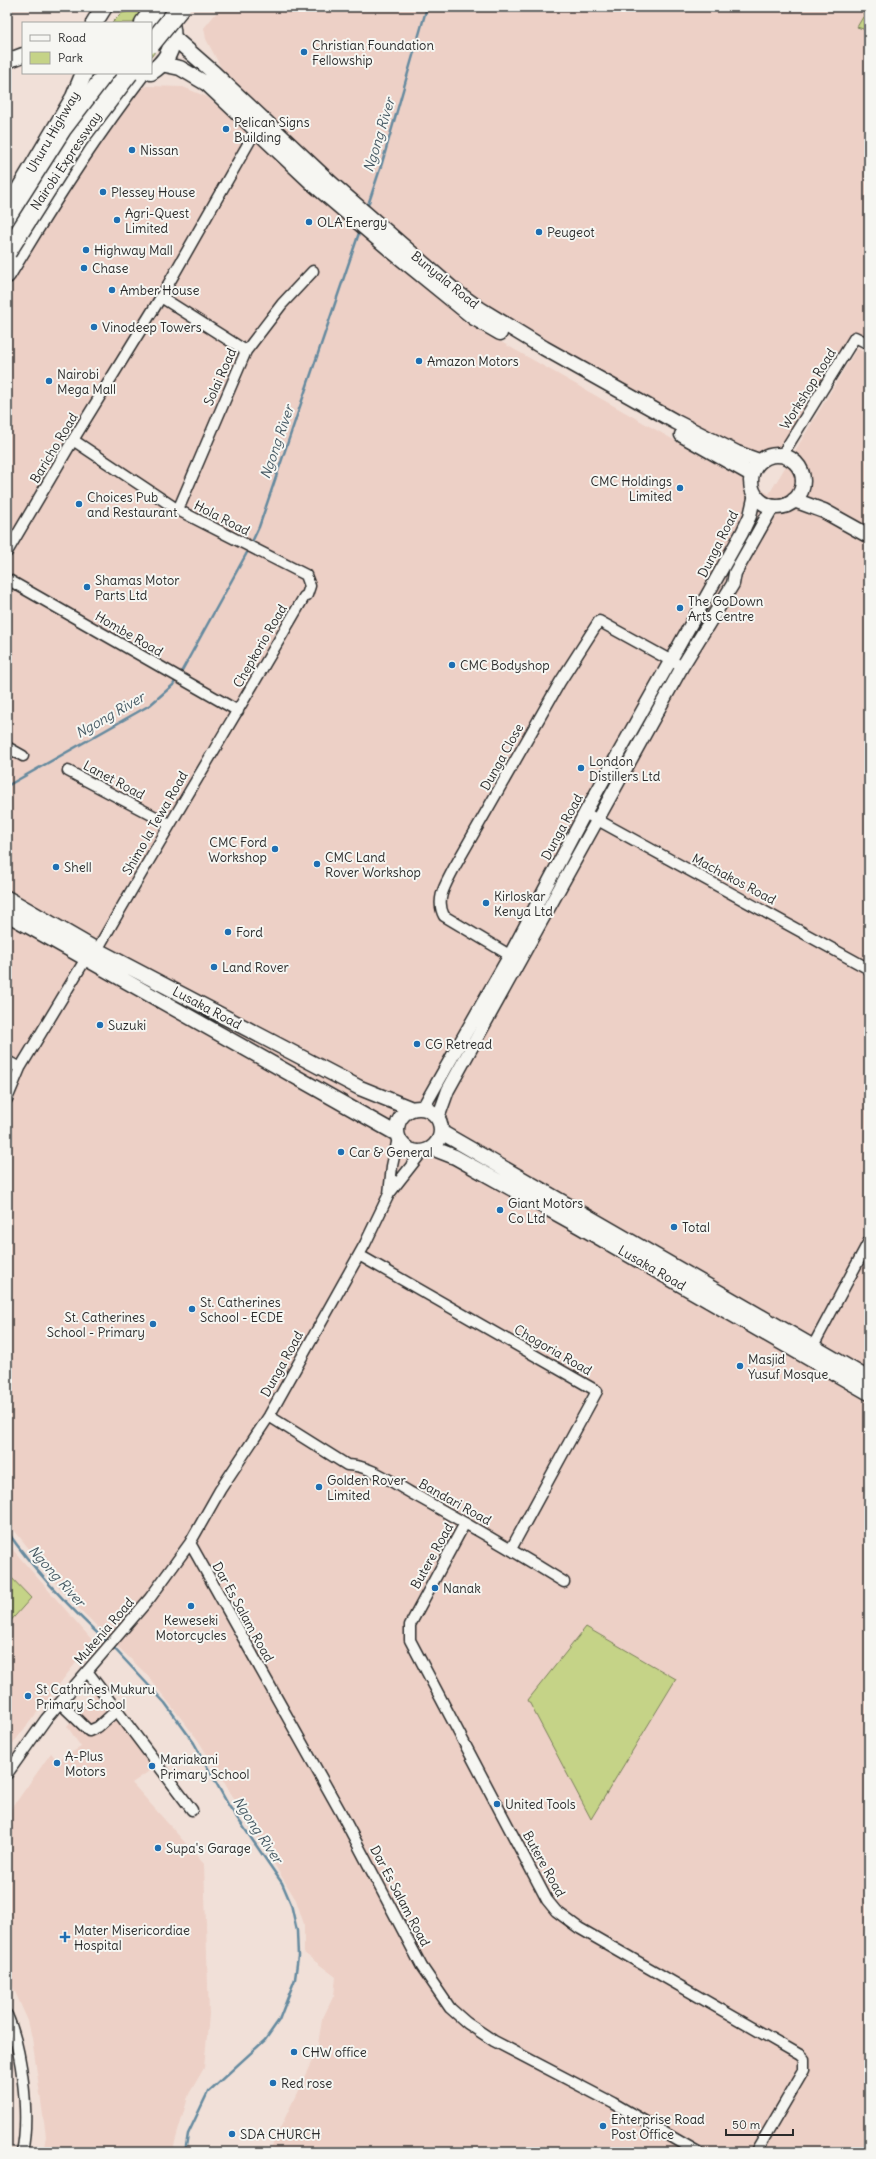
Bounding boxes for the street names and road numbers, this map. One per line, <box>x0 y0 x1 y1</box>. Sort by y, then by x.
street label: Uhuru Highway <box>23 88 83 176</box>
street label: Nairobi Expressway <box>27 109 105 213</box>
street label: Bunyala Road <box>408 247 483 313</box>
street label: Solai Road <box>200 345 240 408</box>
street label: Workshop Road <box>776 345 840 433</box>
street label: Baricho Road <box>26 409 82 486</box>
street label: Hola Road <box>191 497 253 539</box>
street label: Dunga Road <box>694 507 742 580</box>
street label: Chepkorio Road <box>229 601 291 691</box>
street label: Hombe Road <box>92 608 166 660</box>
street label: Dunga Close <box>477 721 527 793</box>
street label: Lanet Road <box>80 757 148 803</box>
street label: Shimo la Tewa Road <box>118 768 192 878</box>
street label: Dunga Road <box>537 791 587 863</box>
street label: Machakos Road <box>689 850 779 908</box>
street label: Lusaka Road <box>170 983 245 1033</box>
street label: Lusaka Road <box>615 1242 689 1294</box>
street label: Chogoria Road <box>511 1321 595 1379</box>
street label: Dunga Road <box>257 1328 307 1400</box>
street label: Bandari Road <box>416 1475 495 1529</box>
street label: Butere Road <box>407 1520 457 1592</box>
street label: Dar Es Salam Road <box>208 1559 278 1665</box>
street label: Mukenia Road <box>70 1594 138 1668</box>
street label: Butere Road <box>519 1828 569 1900</box>
street label: Dar Es Salam Road <box>366 1843 434 1950</box>

